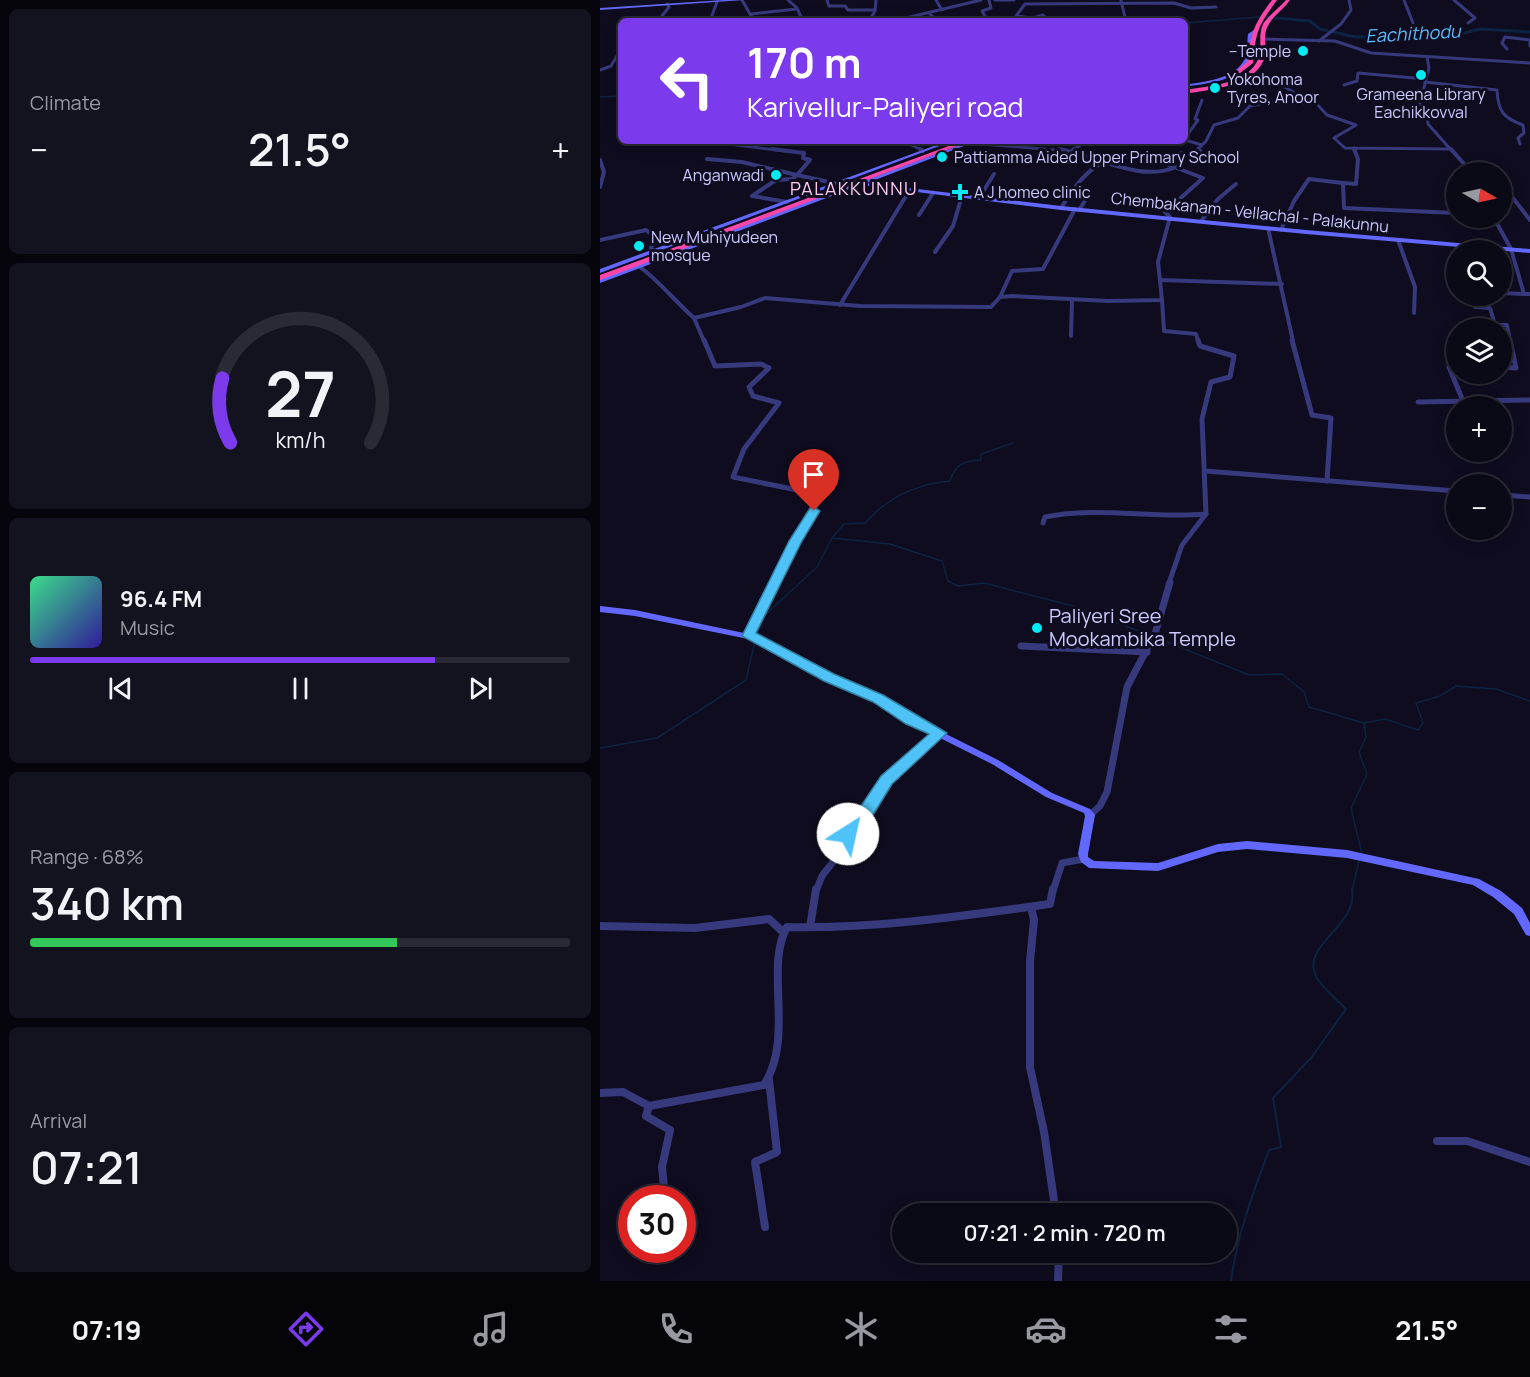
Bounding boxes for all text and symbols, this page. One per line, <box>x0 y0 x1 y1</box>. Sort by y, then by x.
water label: Eachithodu <box>1365 18 1462 47</box>
text: 170 m <box>747 33 862 91</box>
place label: --Temple <box>1229 40 1291 62</box>
icon: left <box>648 42 726 120</box>
marker: --Temple <box>1296 44 1310 58</box>
place label: Yokohoma Tyres, Anoor <box>1227 68 1319 108</box>
marker: Grameena Library Eachikkovval <box>1414 68 1428 82</box>
marker: Yokohoma Tyres, Anoor <box>1208 81 1222 95</box>
place label: Grameena Library Eachikkovval <box>1357 83 1486 123</box>
text: Karivellur-Paliyeri road <box>747 88 1023 125</box>
text: Climate <box>30 89 101 116</box>
text: 21.5° <box>248 118 351 180</box>
text: − <box>30 127 48 172</box>
text: + <box>551 127 570 172</box>
place label: Pattiamma Aided Upper Primary School <box>954 146 1240 168</box>
marker: Pattiamma Aided Upper Primary School <box>935 150 949 164</box>
north arrow <box>1446 162 1512 228</box>
map controls <box>1446 162 1512 540</box>
place label: Anganwadi <box>683 164 764 186</box>
marker: Anganwadi <box>769 168 783 182</box>
district label: PALAKKUNNU <box>790 176 918 200</box>
place label: A J homeo clinic <box>974 181 1091 203</box>
marker: A J homeo clinic <box>951 183 969 201</box>
street label: Chembakanam - Vellachal - Palakunnu <box>1110 186 1390 238</box>
place label: New Muhiyudeen mosque <box>651 226 778 266</box>
marker: New Muhiyudeen mosque <box>632 239 646 253</box>
button: search <box>1446 240 1512 306</box>
button: layers <box>1446 318 1512 384</box>
text: 27 <box>265 350 335 436</box>
button: + <box>1446 396 1512 462</box>
text: km/h <box>275 426 325 455</box>
pin <box>788 449 839 511</box>
icon: arrive <box>797 458 830 491</box>
button: − <box>1446 474 1512 540</box>
text: 96.4 FM <box>120 584 202 614</box>
place label: Paliyeri Sree Mookambika Temple <box>1049 602 1236 652</box>
text: Music <box>120 614 175 641</box>
marker: Paliyeri Sree Mookambika Temple <box>1030 621 1044 635</box>
icon: previous <box>104 672 137 705</box>
icon: pause <box>284 672 317 705</box>
icon: next <box>464 672 497 705</box>
position arrow <box>816 802 880 866</box>
text: Range · 68% <box>30 843 144 870</box>
text: 340 km <box>30 872 184 934</box>
text: Arrival <box>30 1107 87 1134</box>
text: 07:21 <box>30 1136 143 1198</box>
speed limit sign: 30 <box>618 1185 696 1263</box>
text: 07:21 · 2 min · 720 m <box>963 1218 1166 1248</box>
icon: directions <box>285 1308 327 1350</box>
icon: music <box>470 1308 512 1350</box>
icon: phone <box>655 1308 697 1350</box>
icon: climate <box>840 1308 882 1350</box>
icon: car <box>1025 1308 1067 1350</box>
icon: filters <box>1210 1308 1252 1350</box>
text: 07:19 <box>72 1311 142 1348</box>
text: 21.5° <box>1395 1311 1458 1348</box>

